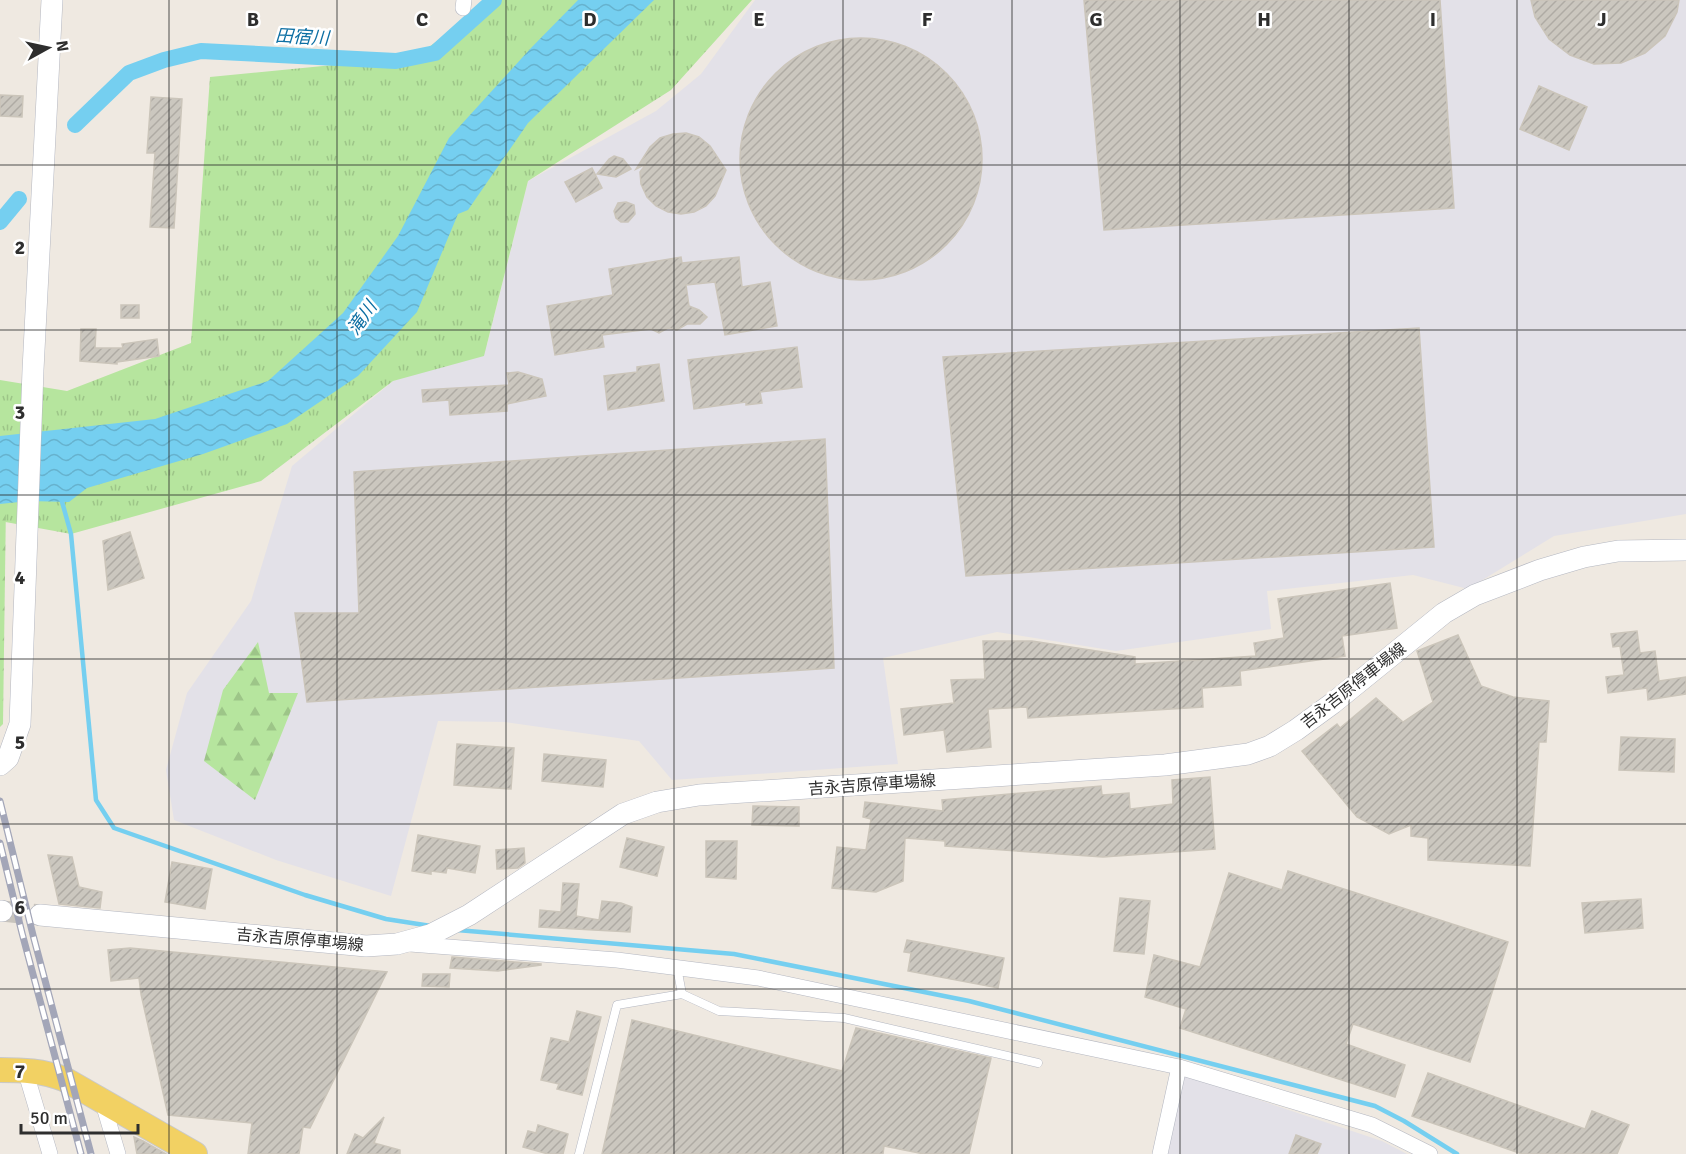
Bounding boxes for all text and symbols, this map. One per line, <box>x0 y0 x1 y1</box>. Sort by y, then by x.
text: B <box>247 7 259 32</box>
text: C <box>416 7 428 32</box>
text: D <box>583 7 597 32</box>
text: E <box>753 7 765 32</box>
text: F <box>922 7 933 32</box>
text: G <box>1089 7 1103 32</box>
text: H <box>1257 7 1271 32</box>
text: I <box>1430 7 1436 32</box>
text: J <box>1597 7 1607 32</box>
north arrow <box>18 18 78 78</box>
water label: 田宿川 <box>274 25 332 50</box>
text: N <box>51 39 73 53</box>
text: 2 <box>15 235 25 260</box>
water label: 滝川 <box>343 295 382 339</box>
text: 3 <box>15 400 25 425</box>
text: 4 <box>15 565 26 590</box>
street label: 吉永吉原停車場線 <box>1297 639 1410 733</box>
text: 5 <box>15 730 25 755</box>
street label: 吉永吉原停車場線 <box>808 771 937 799</box>
text: 6 <box>15 895 26 920</box>
street label: 吉永吉原停車場線 <box>235 924 365 956</box>
text: 7 <box>15 1059 26 1084</box>
scale bar <box>21 1097 138 1135</box>
text: 50 m <box>30 1107 68 1129</box>

